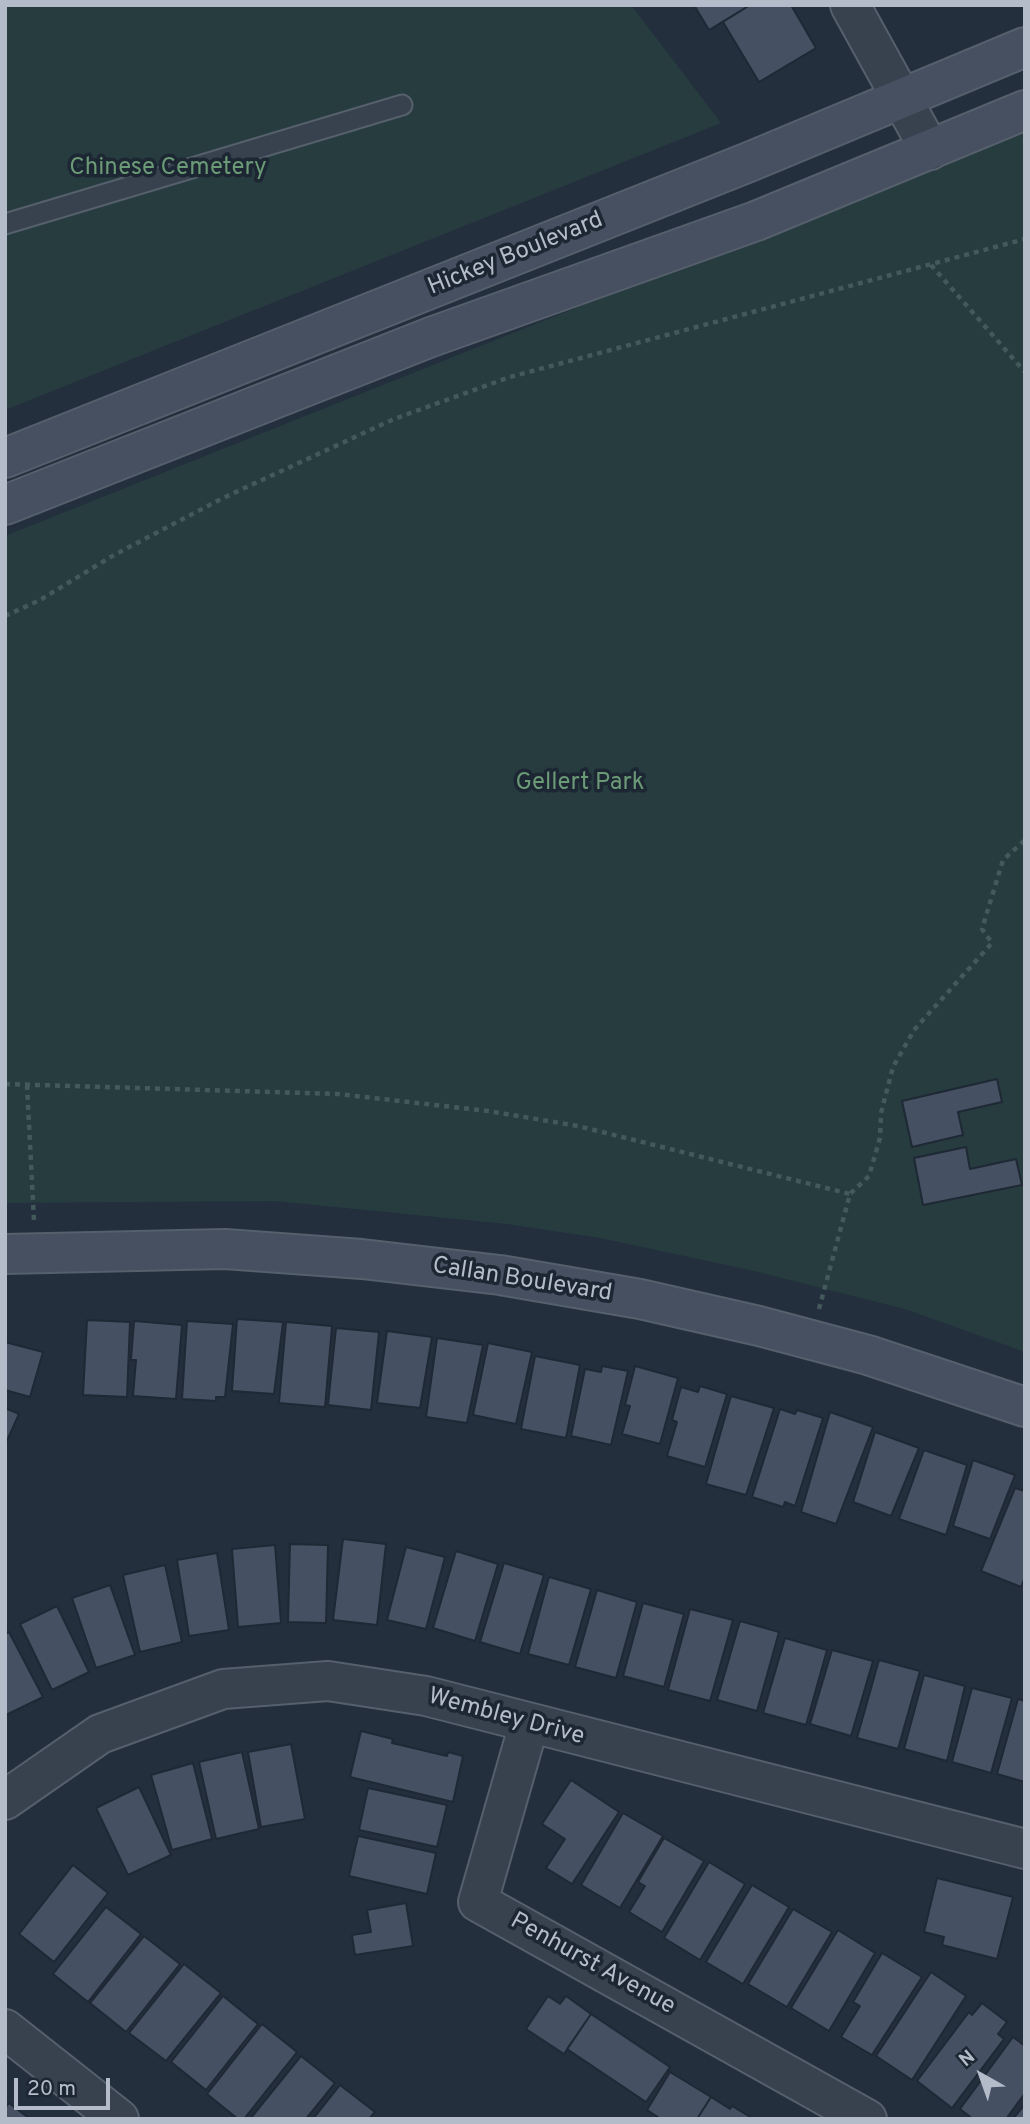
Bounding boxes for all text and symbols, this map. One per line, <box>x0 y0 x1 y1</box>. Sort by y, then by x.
park label: Chinese Cemetery <box>69 155 267 183</box>
street label: Hickey Boulevard <box>424 207 608 303</box>
park label: Gellert Park <box>515 770 645 798</box>
street label: Callan Boulevard <box>430 1253 614 1309</box>
street label: Wembley Drive <box>425 1683 587 1753</box>
street label: Penhurst Avenue <box>505 1908 679 2022</box>
north arrow <box>946 2040 1016 2110</box>
text: N <box>955 2045 980 2072</box>
scale bar <box>18 2064 114 2108</box>
text: 20 m <box>27 2076 76 2103</box>

